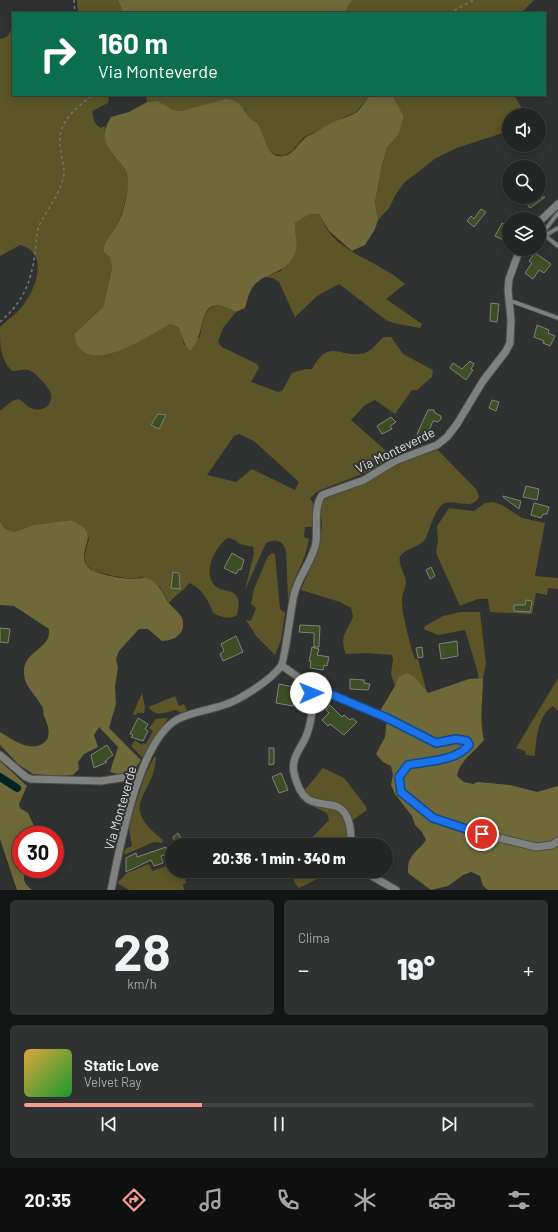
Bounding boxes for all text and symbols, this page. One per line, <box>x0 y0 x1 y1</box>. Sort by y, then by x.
text: 160 m <box>98 26 168 60</box>
icon: right <box>32 28 84 80</box>
text: Via Monteverde <box>98 60 218 82</box>
map controls <box>502 108 546 256</box>
button: sound <box>502 108 546 152</box>
button: search <box>502 160 546 204</box>
button: layers <box>502 212 546 256</box>
street label: Via Monteverde <box>353 424 437 476</box>
position arrow <box>290 672 332 714</box>
street label: Via Monteverde <box>100 764 140 852</box>
pin <box>465 817 499 851</box>
icon: arrive <box>471 823 493 845</box>
speed limit sign: 30 <box>12 826 64 878</box>
text: 20:36 · 1 min · 340 m <box>212 849 346 867</box>
text: 28 <box>113 919 171 981</box>
text: Clima <box>298 930 330 946</box>
text: 19° <box>397 950 435 986</box>
text: − <box>298 956 309 982</box>
text: + <box>523 956 534 982</box>
text: km/h <box>127 976 157 992</box>
text: Static Love <box>84 1056 159 1074</box>
text: Velvet Ray <box>84 1074 142 1090</box>
icon: previous <box>98 1113 120 1135</box>
icon: pause <box>268 1113 290 1135</box>
icon: next <box>438 1113 460 1135</box>
icon: directions <box>120 1186 148 1214</box>
icon: music <box>197 1186 225 1214</box>
icon: phone <box>274 1186 302 1214</box>
icon: climate <box>351 1186 379 1214</box>
icon: car <box>428 1186 456 1214</box>
icon: filters <box>505 1186 533 1214</box>
text: 20:35 <box>25 1189 71 1211</box>

